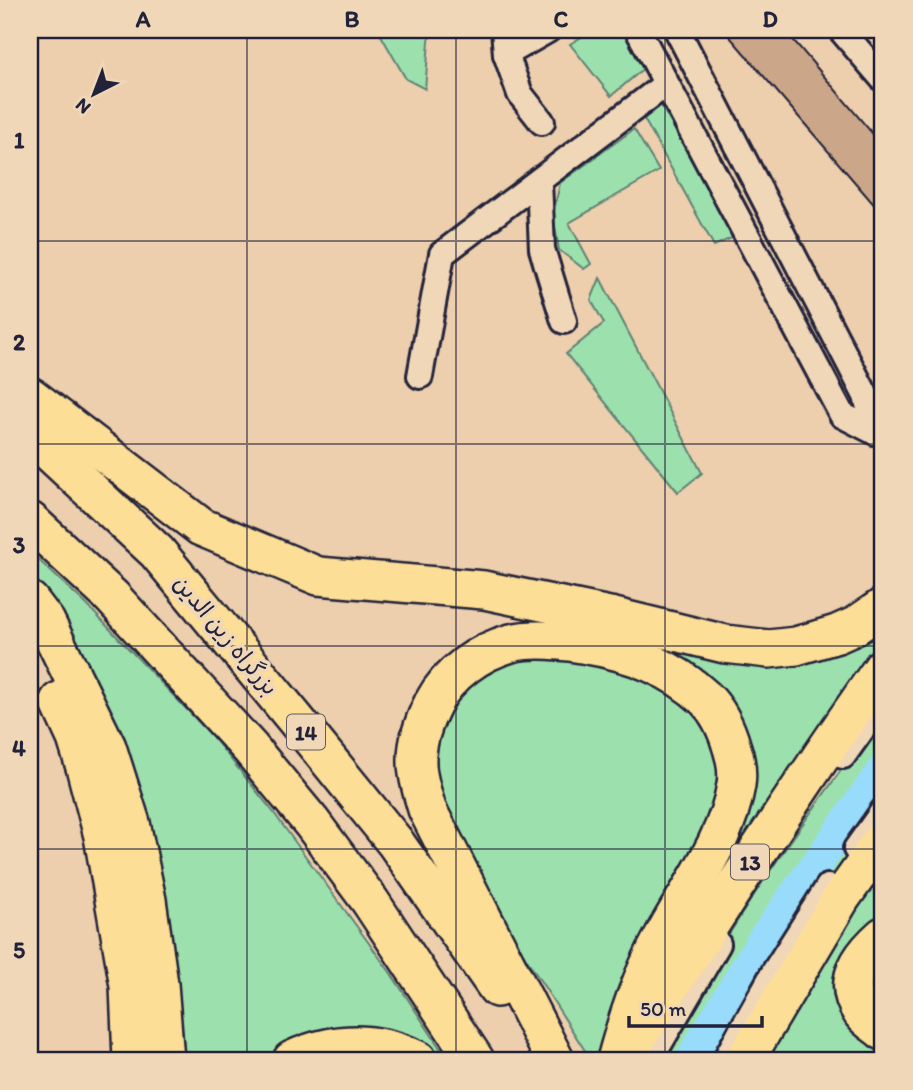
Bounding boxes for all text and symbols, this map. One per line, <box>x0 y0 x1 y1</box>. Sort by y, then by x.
text: A <box>135 5 151 33</box>
text: B <box>345 5 360 33</box>
text: C <box>554 5 569 33</box>
text: D <box>762 5 778 33</box>
north arrow <box>60 60 130 130</box>
text: N <box>70 93 95 119</box>
text: 1 <box>14 126 25 154</box>
text: 2 <box>13 328 26 356</box>
text: 3 <box>13 531 26 559</box>
street label: بزرگراه زین الدین <box>168 569 284 701</box>
road number: 14 <box>287 714 325 750</box>
text: 4 <box>12 734 26 762</box>
road number: 13 <box>731 844 769 880</box>
text: 5 <box>13 936 25 964</box>
scale bar <box>629 985 762 1029</box>
text: 50 m <box>640 996 687 1021</box>

